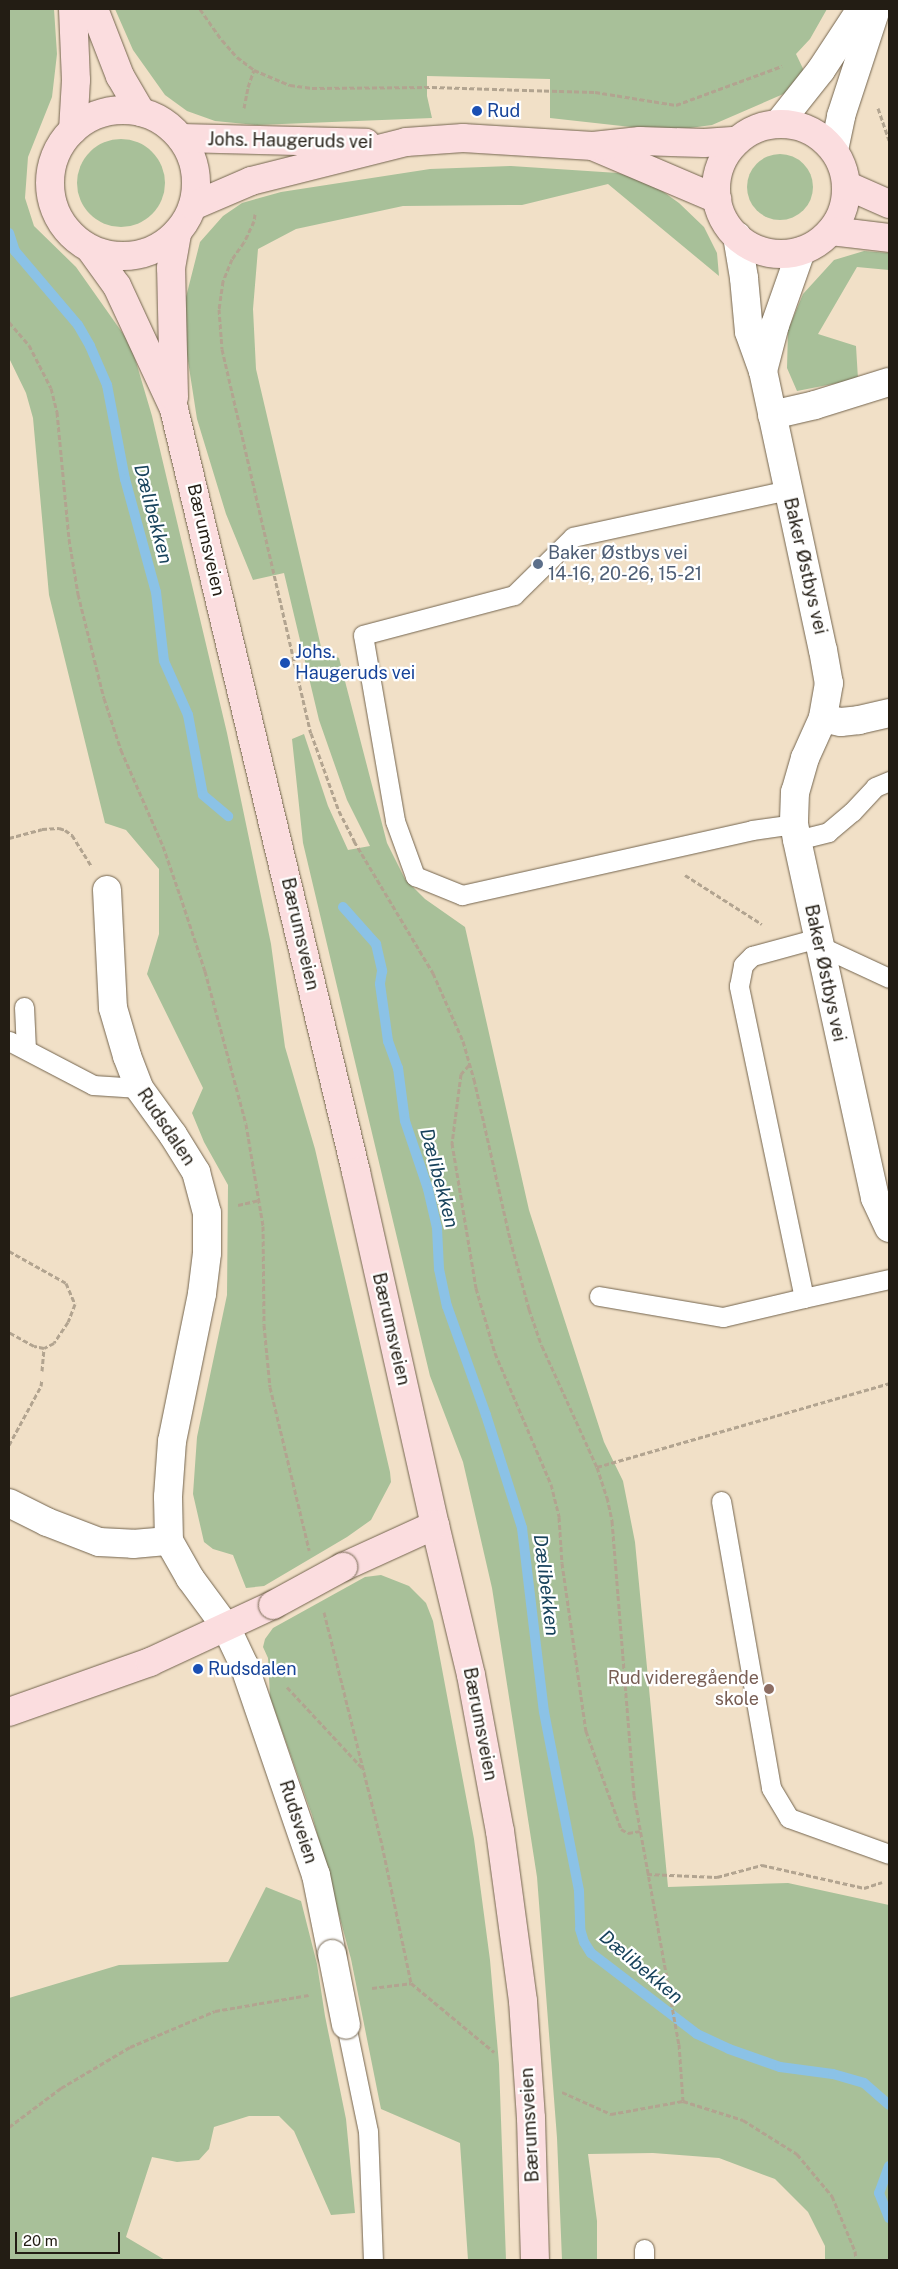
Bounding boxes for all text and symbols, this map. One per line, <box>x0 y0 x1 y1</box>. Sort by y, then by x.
place label: Rud <box>487 100 520 122</box>
marker: Rud <box>471 105 483 117</box>
street label: Johs. Haugeruds vei <box>207 129 373 153</box>
water label: Dælibekken <box>129 462 177 566</box>
street label: Bærumsveien <box>183 482 229 598</box>
street label: Baker Østbys vei <box>779 495 831 637</box>
place label: Baker Østbys vei 14-16, 20-26, 15-21 <box>548 543 702 586</box>
marker: Baker Østbys vei 14-16, 20-26, 15-21 <box>532 558 544 570</box>
place label: Johs. Haugeruds vei <box>295 642 415 684</box>
marker: Johs. Haugeruds vei <box>279 657 291 669</box>
street label: Bærumsveien <box>277 876 323 992</box>
street label: Baker Østbys vei <box>800 902 850 1044</box>
street label: Rudsdalen <box>132 1084 200 1170</box>
water label: Dælibekken <box>415 1126 463 1230</box>
street label: Bærumsveien <box>368 1271 414 1387</box>
water label: Dælibekken <box>528 1533 564 1637</box>
place label: Rudsdalen <box>208 1658 297 1680</box>
marker: Rudsdalen <box>192 1663 204 1675</box>
street label: Bærumsveien <box>458 1666 502 1782</box>
place label: Rud videregående skole <box>608 1668 759 1710</box>
marker: Rud videregående skole <box>763 1683 775 1695</box>
street label: Rudsveien <box>274 1778 322 1866</box>
water label: Dælibekken <box>595 1925 687 2009</box>
street label: Bærumsveien <box>516 2067 544 2183</box>
scale bar <box>18 2222 122 2254</box>
text: 20 m <box>23 2232 58 2249</box>

